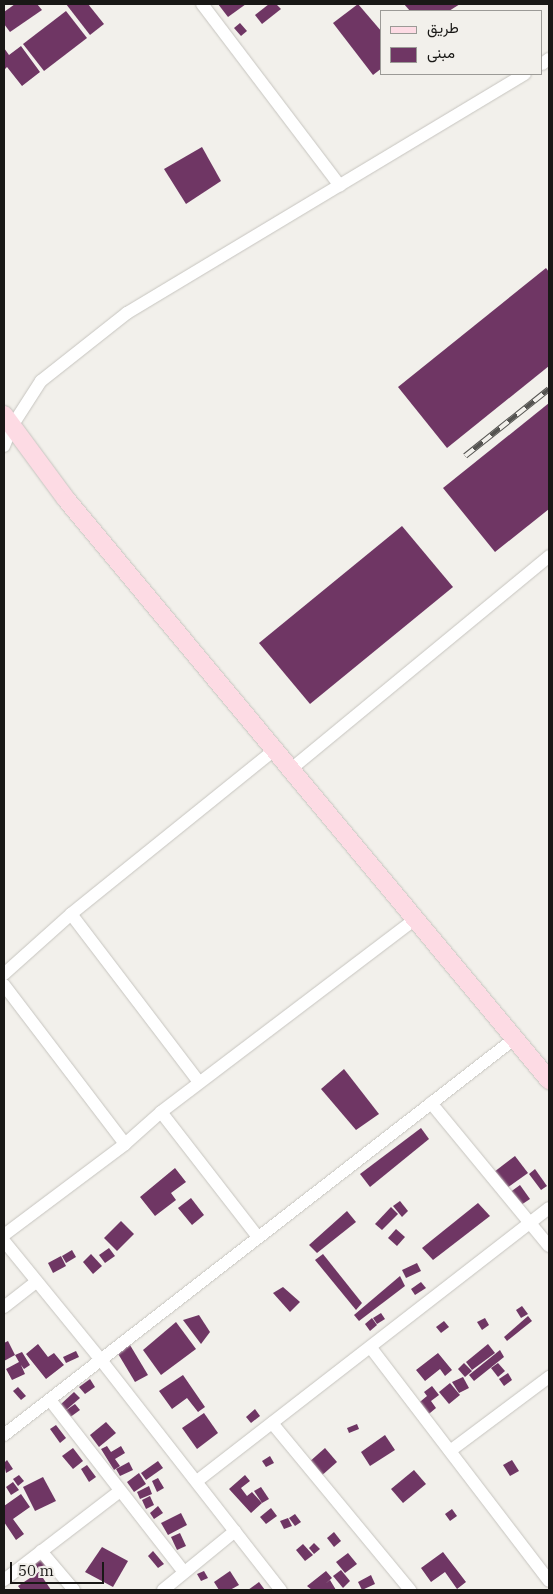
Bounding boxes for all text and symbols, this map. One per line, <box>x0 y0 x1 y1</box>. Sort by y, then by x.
legend <box>380 10 543 75</box>
text: طريق <box>427 18 459 37</box>
text: مبنى <box>427 43 455 62</box>
scale bar <box>12 1552 106 1584</box>
text: 50 m <box>18 1561 54 1580</box>

